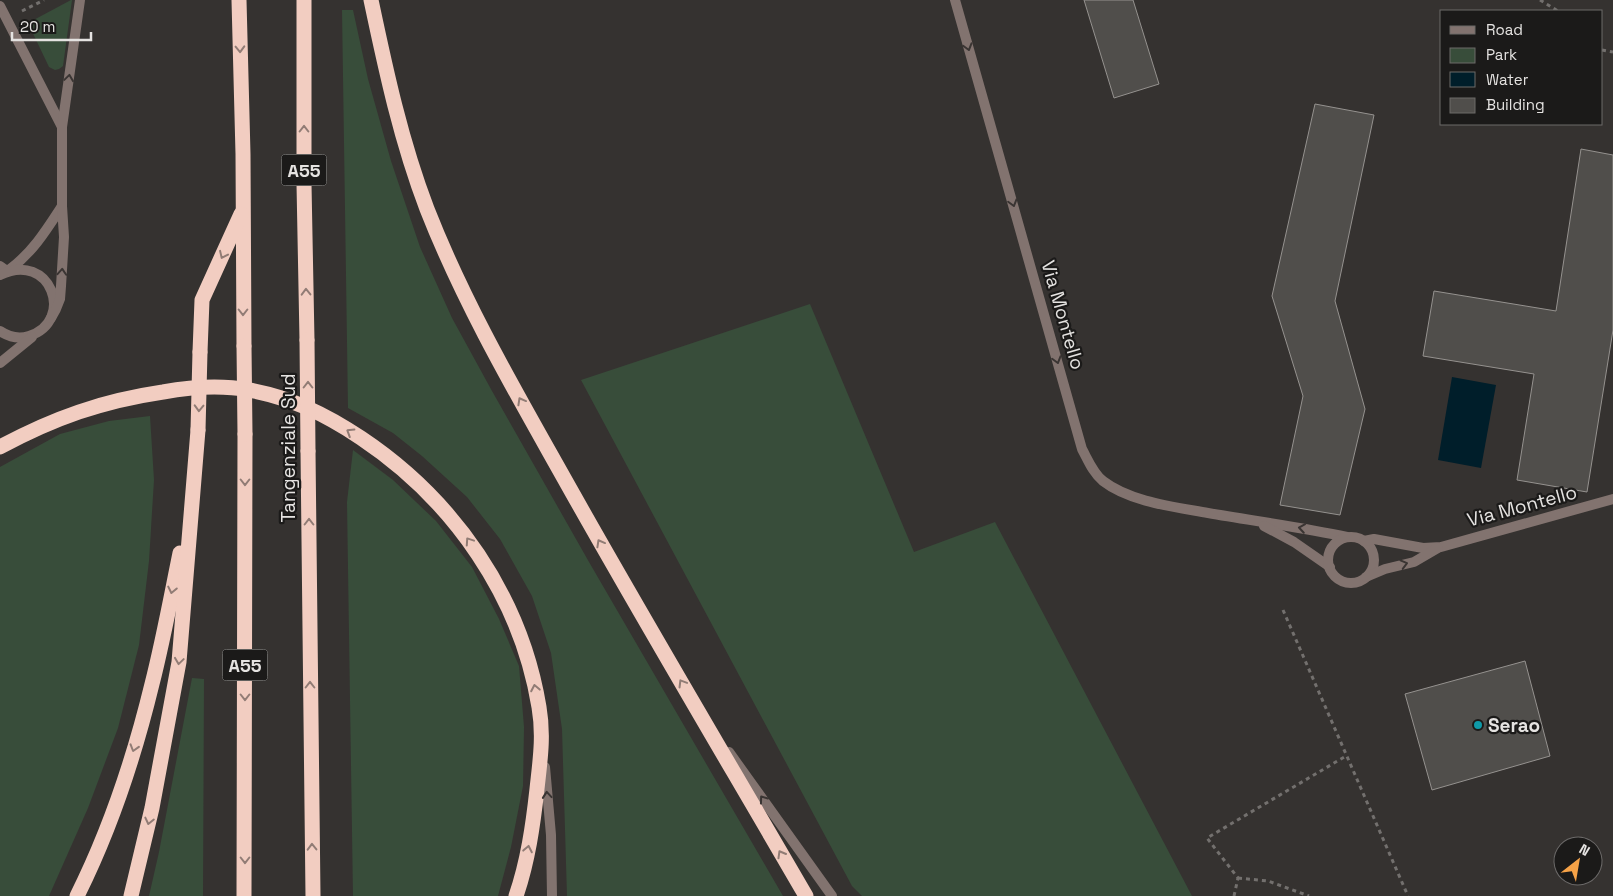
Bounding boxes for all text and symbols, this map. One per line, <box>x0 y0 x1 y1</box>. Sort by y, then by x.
scale bar <box>12 10 91 42</box>
legend <box>1440 10 1603 125</box>
text: 20 m <box>20 17 55 36</box>
text: Road <box>1486 20 1523 39</box>
one-way arrow <box>963 42 973 50</box>
one-way arrow <box>235 45 245 53</box>
text: Park <box>1486 45 1517 64</box>
text: Water <box>1486 70 1529 89</box>
one-way arrow <box>63 74 74 82</box>
text: Building <box>1486 95 1545 114</box>
one-way arrow <box>299 125 309 132</box>
road number: A55 <box>282 154 326 186</box>
one-way arrow <box>1007 199 1017 207</box>
one-way arrow <box>219 249 229 258</box>
street label: Via Montello <box>1035 257 1091 373</box>
one-way arrow <box>56 267 67 275</box>
one-way arrow <box>301 287 312 295</box>
one-way arrow <box>238 308 249 316</box>
one-way arrow <box>1051 355 1062 364</box>
street label: Tangenziale Sud <box>276 374 301 522</box>
one-way arrow <box>303 380 313 388</box>
one-way arrow <box>517 397 527 406</box>
one-way arrow <box>193 405 204 413</box>
one-way arrow <box>347 428 356 438</box>
one-way arrow <box>240 479 250 487</box>
street label: Via Montello <box>1464 479 1580 533</box>
one-way arrow <box>304 518 314 526</box>
one-way arrow <box>1298 523 1306 534</box>
one-way arrow <box>466 537 475 547</box>
one-way arrow <box>596 539 606 548</box>
one-way arrow <box>1400 560 1408 570</box>
one-way arrow <box>168 585 178 594</box>
road number: A55 <box>222 650 268 680</box>
one-way arrow <box>174 657 184 666</box>
one-way arrow <box>678 680 688 689</box>
one-way arrow <box>305 681 315 688</box>
one-way arrow <box>530 683 541 692</box>
one-way arrow <box>240 694 250 702</box>
place label: Serao <box>1488 713 1540 738</box>
marker: Serao <box>1472 719 1484 731</box>
one-way arrow <box>129 743 139 751</box>
one-way arrow <box>542 791 553 799</box>
one-way arrow <box>760 795 769 805</box>
one-way arrow <box>144 817 155 826</box>
north arrow <box>1553 836 1603 886</box>
text: N <box>1576 840 1593 860</box>
one-way arrow <box>307 843 317 851</box>
one-way arrow <box>523 844 533 853</box>
one-way arrow <box>778 850 788 859</box>
one-way arrow <box>240 856 250 864</box>

